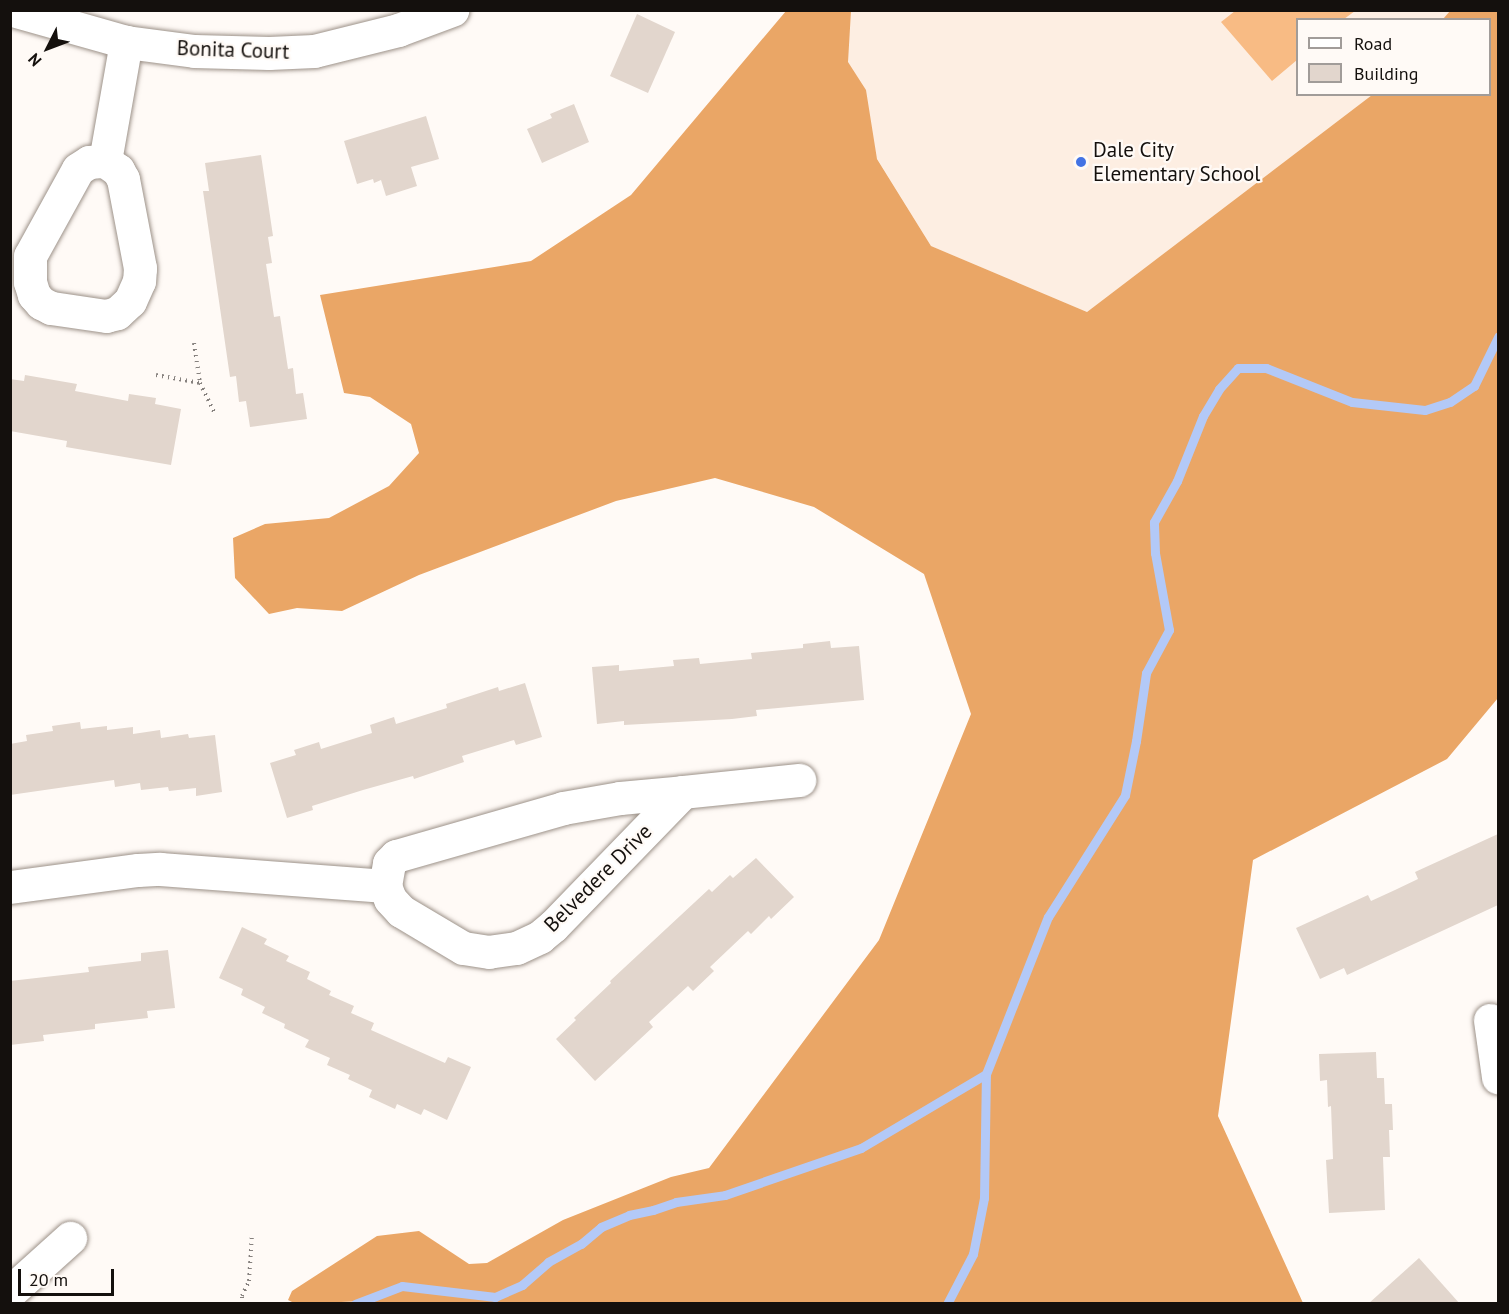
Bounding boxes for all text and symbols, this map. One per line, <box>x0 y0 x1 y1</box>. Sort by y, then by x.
north arrow <box>18 18 78 78</box>
legend <box>1296 18 1491 96</box>
text: Road <box>1354 32 1392 55</box>
street label: Bonita Court <box>176 35 290 65</box>
text: N <box>24 49 46 71</box>
text: Building <box>1354 62 1418 85</box>
place label: Dale City Elementary School <box>1093 137 1261 187</box>
marker: Dale City Elementary School <box>1074 155 1088 169</box>
street label: Belvedere Drive <box>539 819 657 937</box>
scale bar <box>21 1257 117 1295</box>
text: 20 m <box>29 1268 68 1291</box>

